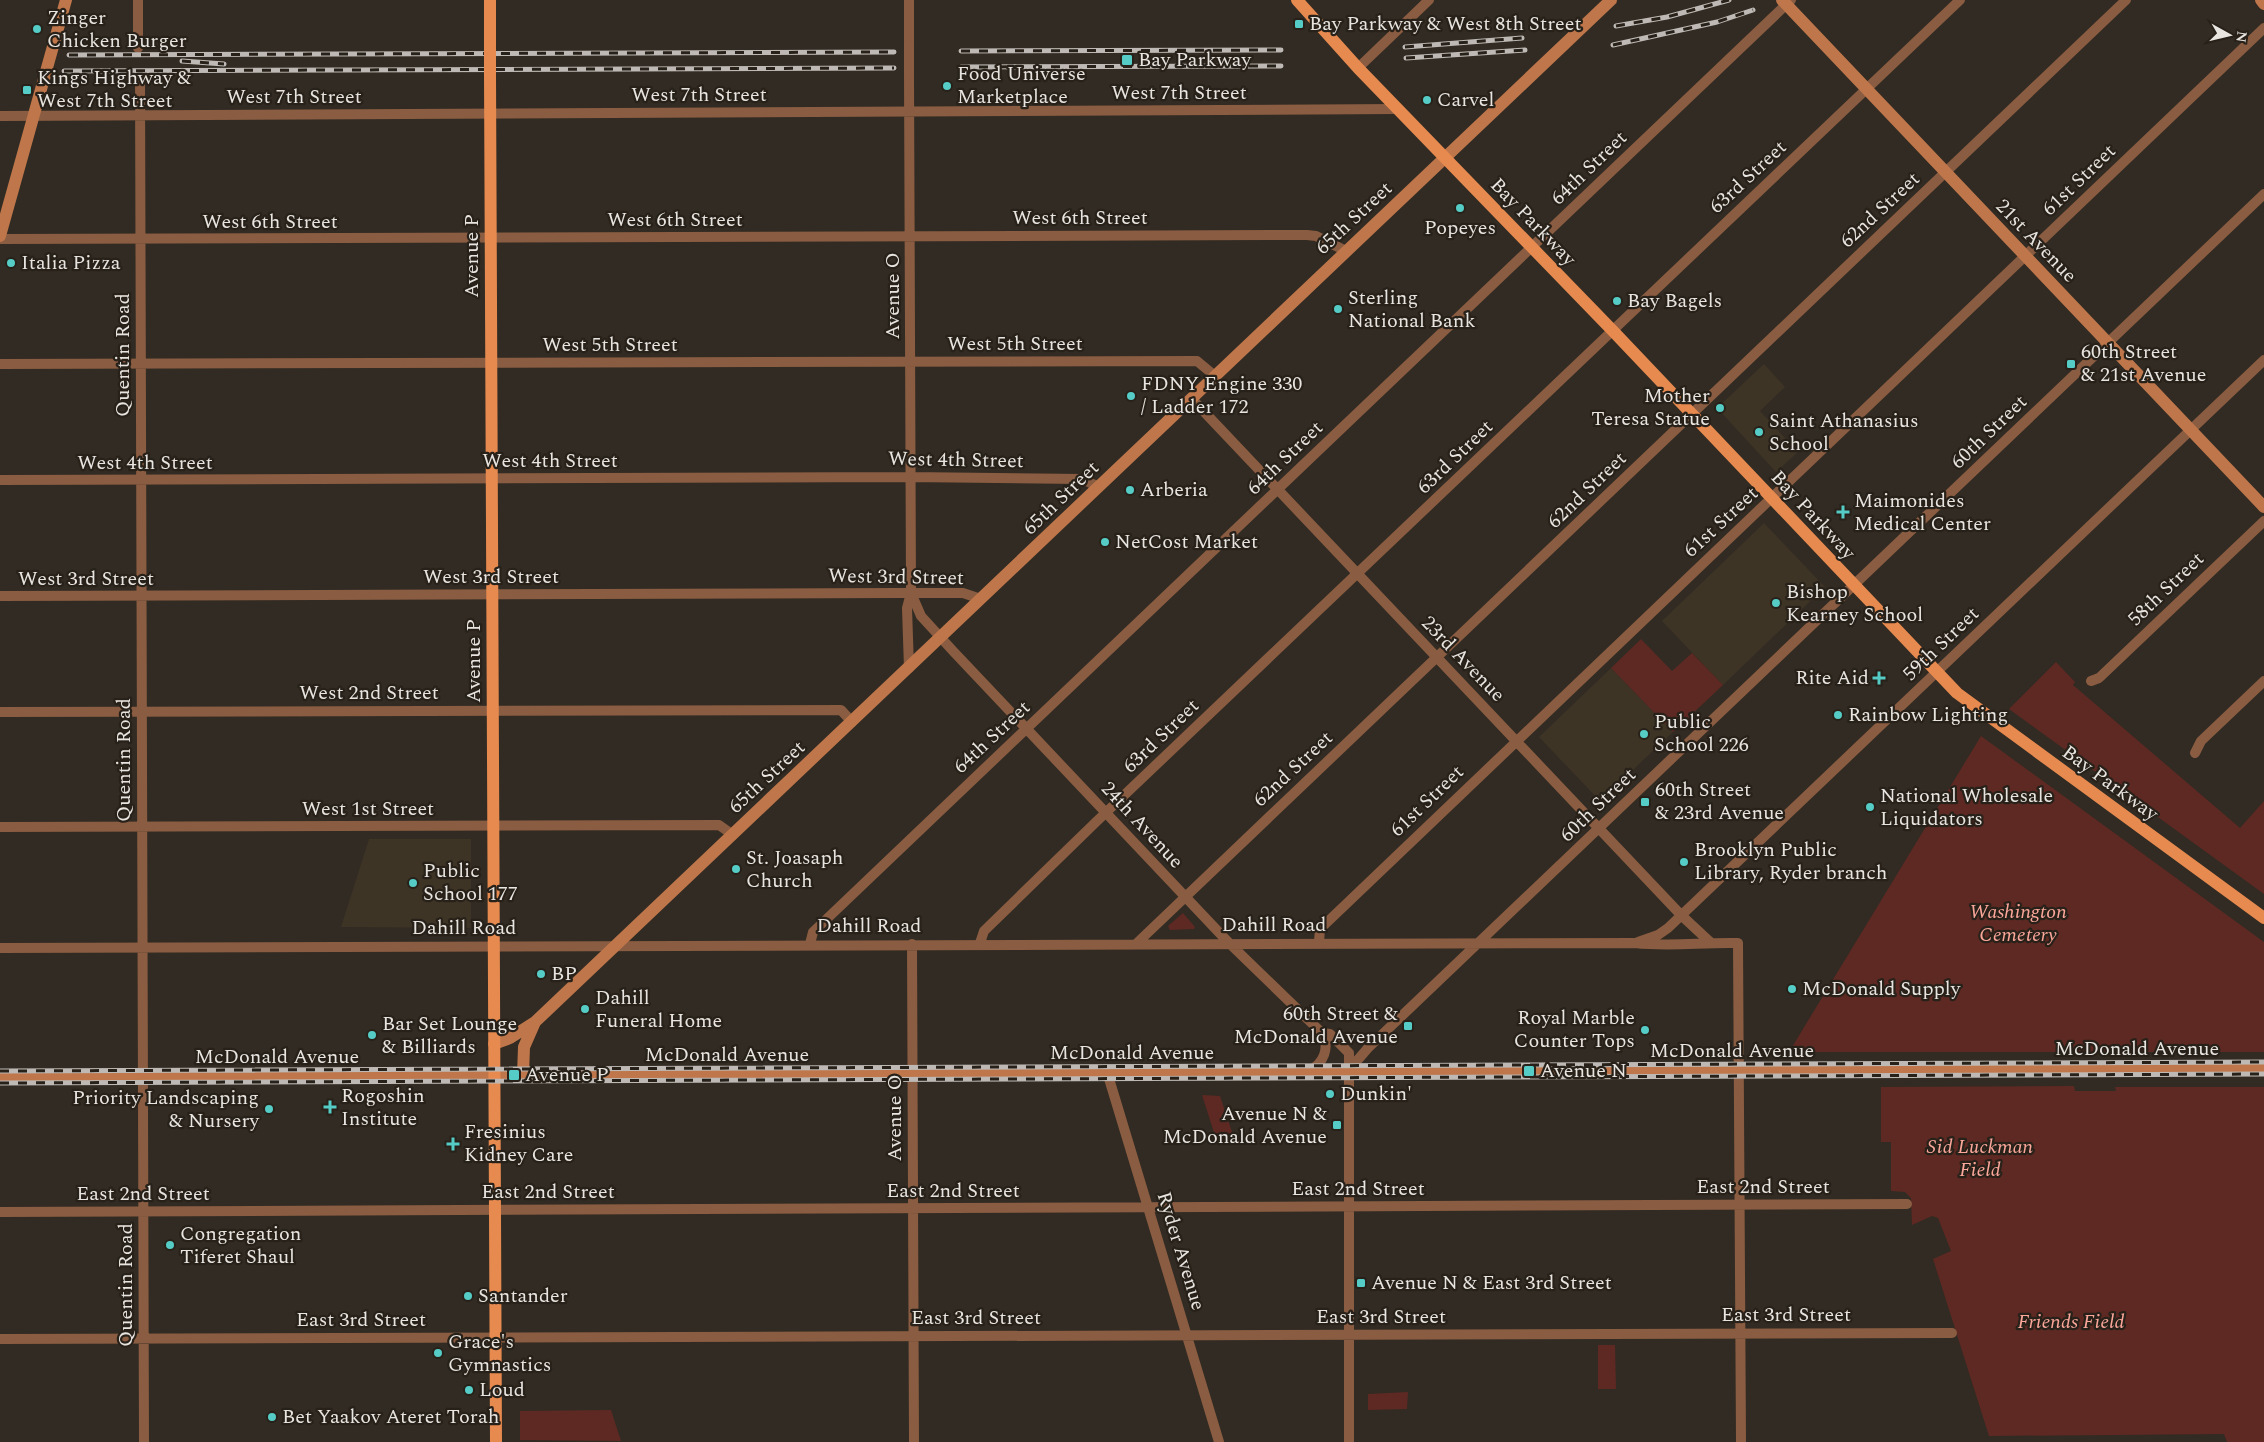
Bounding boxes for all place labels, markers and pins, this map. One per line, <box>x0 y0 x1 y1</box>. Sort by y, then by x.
place label: Zinger Chicken Burger <box>47 3 187 56</box>
place label: Bay Parkway & West 8th Street <box>1309 9 1582 39</box>
marker: Bay Parkway & West 8th Street <box>1293 18 1305 30</box>
marker: Zinger Chicken Burger <box>31 23 43 35</box>
place label: Bay Parkway <box>1138 45 1252 75</box>
marker: Bay Parkway <box>1120 53 1134 67</box>
place label: Food Universe Marketplace <box>957 59 1086 112</box>
place label: Kings Highway & West 7th Street <box>37 63 191 116</box>
marker: Food Universe Marketplace <box>941 80 953 92</box>
marker: Kings Highway & West 7th Street <box>21 84 33 96</box>
place label: Carvel <box>1437 85 1494 115</box>
marker: Carvel <box>1421 94 1433 106</box>
marker: Popeyes <box>1454 202 1466 214</box>
place label: Popeyes <box>1424 213 1496 243</box>
place label: Italia Pizza <box>21 248 121 278</box>
marker: Italia Pizza <box>5 257 17 269</box>
place label: Sterling National Bank <box>1348 283 1476 336</box>
place label: Bay Bagels <box>1627 286 1722 316</box>
marker: Bay Bagels <box>1611 295 1623 307</box>
marker: Sterling National Bank <box>1332 303 1344 315</box>
place label: 60th Street & 21st Avenue <box>2081 337 2206 390</box>
marker: 60th Street & 21st Avenue <box>2065 358 2077 370</box>
place label: FDNY Engine 330 / Ladder 172 <box>1141 369 1302 422</box>
place label: Mother Teresa Statue <box>1591 381 1710 434</box>
marker: FDNY Engine 330 / Ladder 172 <box>1125 390 1137 402</box>
marker: Mother Teresa Statue <box>1714 402 1726 414</box>
place label: Saint Athanasius School <box>1769 406 1919 459</box>
marker: Saint Athanasius School <box>1753 426 1765 438</box>
place label: Arberia <box>1140 475 1208 505</box>
marker: Arberia <box>1124 484 1136 496</box>
place label: Maimonides Medical Center <box>1854 486 1991 539</box>
marker: Maimonides Medical Center <box>1836 505 1850 519</box>
place label: NetCost Market <box>1115 527 1258 557</box>
marker: NetCost Market <box>1099 536 1111 548</box>
place label: Bishop Kearney School <box>1786 577 1923 630</box>
marker: Bishop Kearney School <box>1770 597 1782 609</box>
place label: Rite Aid <box>1795 663 1869 693</box>
marker: Rite Aid <box>1873 672 1885 684</box>
place label: Rainbow Lighting <box>1848 700 2008 730</box>
place label: Public School 226 <box>1654 707 1749 760</box>
marker: Rainbow Lighting <box>1832 709 1844 721</box>
marker: Public School 226 <box>1638 728 1650 740</box>
place label: 60th Street & 23rd Avenue <box>1655 775 1784 828</box>
place label: National Wholesale Liquidators <box>1880 781 2053 834</box>
marker: 60th Street & 23rd Avenue <box>1639 796 1651 808</box>
marker: National Wholesale Liquidators <box>1864 801 1876 813</box>
place label: Brooklyn Public Library, Ryder branch <box>1694 835 1887 888</box>
place label: St. Joasaph Church <box>746 843 843 896</box>
place label: Public School 177 <box>423 856 518 909</box>
marker: Brooklyn Public Library, Ryder branch <box>1678 856 1690 868</box>
marker: St. Joasaph Church <box>730 863 742 875</box>
marker: Public School 177 <box>407 877 419 889</box>
place label: BP <box>551 959 577 989</box>
marker: BP <box>535 968 547 980</box>
place label: McDonald Supply <box>1802 974 1962 1004</box>
place label: Dahill Funeral Home <box>595 983 722 1036</box>
marker: McDonald Supply <box>1786 983 1798 995</box>
place label: 60th Street & McDonald Avenue <box>1234 999 1398 1052</box>
marker: Dahill Funeral Home <box>579 1003 591 1015</box>
place label: Royal Marble Counter Tops <box>1514 1003 1635 1056</box>
place label: Bar Set Lounge & Billiards <box>382 1009 517 1062</box>
marker: 60th Street & McDonald Avenue <box>1402 1020 1414 1032</box>
marker: Royal Marble Counter Tops <box>1639 1024 1651 1036</box>
marker: Bar Set Lounge & Billiards <box>366 1029 378 1041</box>
place label: Avenue N <box>1540 1056 1627 1086</box>
place label: Avenue P <box>525 1060 609 1090</box>
marker: Avenue N <box>1522 1064 1536 1078</box>
marker: Avenue P <box>507 1068 521 1082</box>
place label: Dunkin' <box>1340 1079 1412 1109</box>
place label: Rogoshin Institute <box>341 1081 425 1134</box>
place label: Priority Landscaping & Nursery <box>72 1083 260 1136</box>
marker: Dunkin' <box>1324 1088 1336 1100</box>
place label: Avenue N & McDonald Avenue <box>1163 1099 1327 1152</box>
marker: Rogoshin Institute <box>323 1100 337 1114</box>
marker: Priority Landscaping & Nursery <box>263 1103 275 1115</box>
place label: Fresinius Kidney Care <box>464 1117 573 1170</box>
marker: Avenue N & McDonald Avenue <box>1331 1119 1343 1131</box>
marker: Fresinius Kidney Care <box>446 1137 460 1151</box>
place label: Congregation Tiferet Shaul <box>180 1219 301 1272</box>
marker: Congregation Tiferet Shaul <box>164 1239 176 1251</box>
place label: Avenue N & East 3rd Street <box>1371 1268 1612 1298</box>
marker: Avenue N & East 3rd Street <box>1355 1277 1367 1289</box>
place label: Santander <box>478 1281 568 1311</box>
marker: Santander <box>462 1290 474 1302</box>
place label: Grace's Gymnastics <box>448 1327 551 1380</box>
marker: Grace's Gymnastics <box>432 1347 444 1359</box>
place label: Loud <box>479 1375 525 1405</box>
marker: Loud <box>463 1384 475 1396</box>
place label: Bet Yaakov Ateret Torah <box>282 1402 499 1432</box>
marker: Bet Yaakov Ateret Torah <box>266 1411 278 1423</box>

